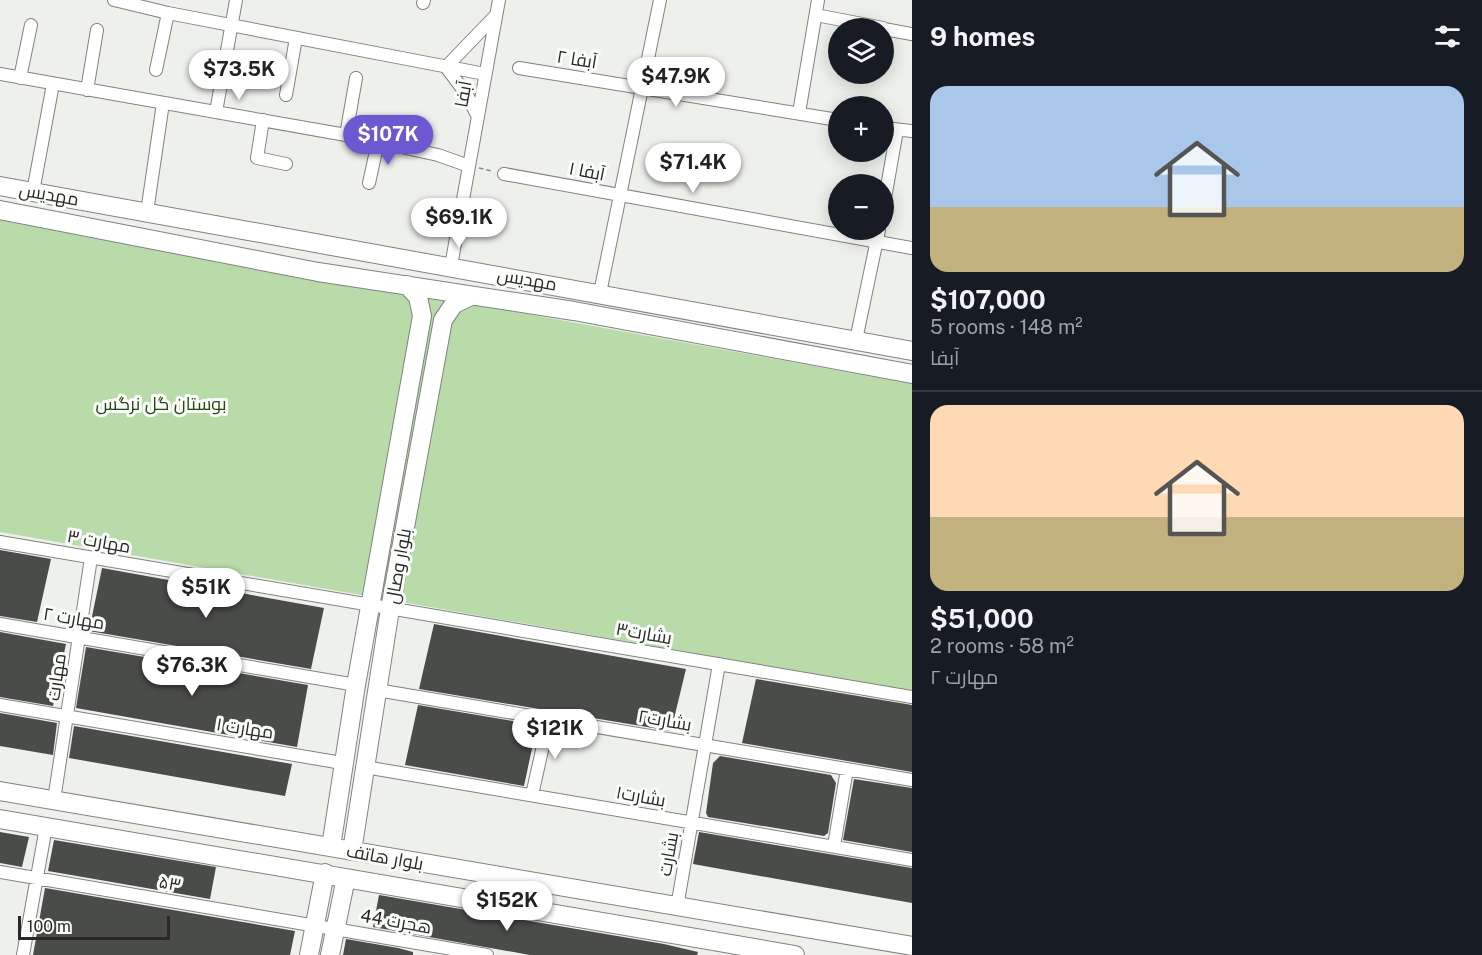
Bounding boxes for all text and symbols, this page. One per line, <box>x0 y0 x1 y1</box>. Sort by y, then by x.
map controls <box>828 18 894 240</box>
button: layers <box>828 18 894 84</box>
icon: filters <box>1431 20 1464 53</box>
text: 9 homes <box>930 21 1035 52</box>
street label: آبفا ۲ <box>555 45 599 73</box>
pin: $73.5K <box>190 50 288 101</box>
text: $73.5K <box>203 57 275 81</box>
pin: $47.9K <box>627 57 725 108</box>
text: $47.9K <box>641 64 711 88</box>
street label: آبفا <box>450 79 476 109</box>
button: + <box>828 96 894 162</box>
pin: $107K <box>346 115 430 166</box>
text: $107K <box>357 122 419 146</box>
icon: home <box>1143 125 1251 233</box>
pin: $71.4K <box>644 143 742 194</box>
text: $71.4K <box>659 150 727 174</box>
street label: آبفا ۱ <box>567 157 607 185</box>
button: − <box>828 174 894 240</box>
street label: مهدیس <box>17 178 81 211</box>
pin: $69.1K <box>410 198 508 249</box>
text: $69.1K <box>425 205 493 229</box>
street label: مهدیس <box>495 263 559 296</box>
text: $107,000 <box>930 284 1046 315</box>
text: 5 rooms · 148 m² <box>930 315 1083 339</box>
text: آبفا <box>930 346 959 370</box>
park label: بوستان گل نرگس <box>96 393 226 415</box>
icon: home <box>1143 444 1251 552</box>
street label: مهارت ۳ <box>65 525 132 558</box>
street label: بلوار وصال <box>381 526 416 606</box>
pin: $51K <box>170 568 242 619</box>
text: $51K <box>181 575 231 599</box>
street label: مهارت ۲ <box>42 603 106 634</box>
text: $51,000 <box>930 603 1034 634</box>
street label: بشارت۳ <box>614 618 674 649</box>
text: 2 rooms · 58 m² <box>930 634 1074 658</box>
pin: $76.3K <box>143 646 241 697</box>
street label: مهارت <box>42 652 71 702</box>
text: $76.3K <box>156 653 228 677</box>
text: مهارت ۲ <box>930 665 998 689</box>
street label: بشارت۲ <box>636 705 693 736</box>
pin: $121K <box>513 709 597 760</box>
street label: مهارت ۱ <box>215 713 275 744</box>
text: $121K <box>526 716 584 740</box>
street label: بشارت۱ <box>614 781 668 812</box>
street label: بشارت <box>654 830 683 878</box>
street label: بلوار هاتف <box>345 840 425 875</box>
street label: ۵۳ <box>157 871 183 895</box>
pin: $152K <box>465 881 549 932</box>
text: $152K <box>476 888 538 912</box>
street label: هجرت 44 <box>359 904 433 939</box>
scale bar <box>18 913 170 940</box>
text: 100 m <box>27 917 71 936</box>

